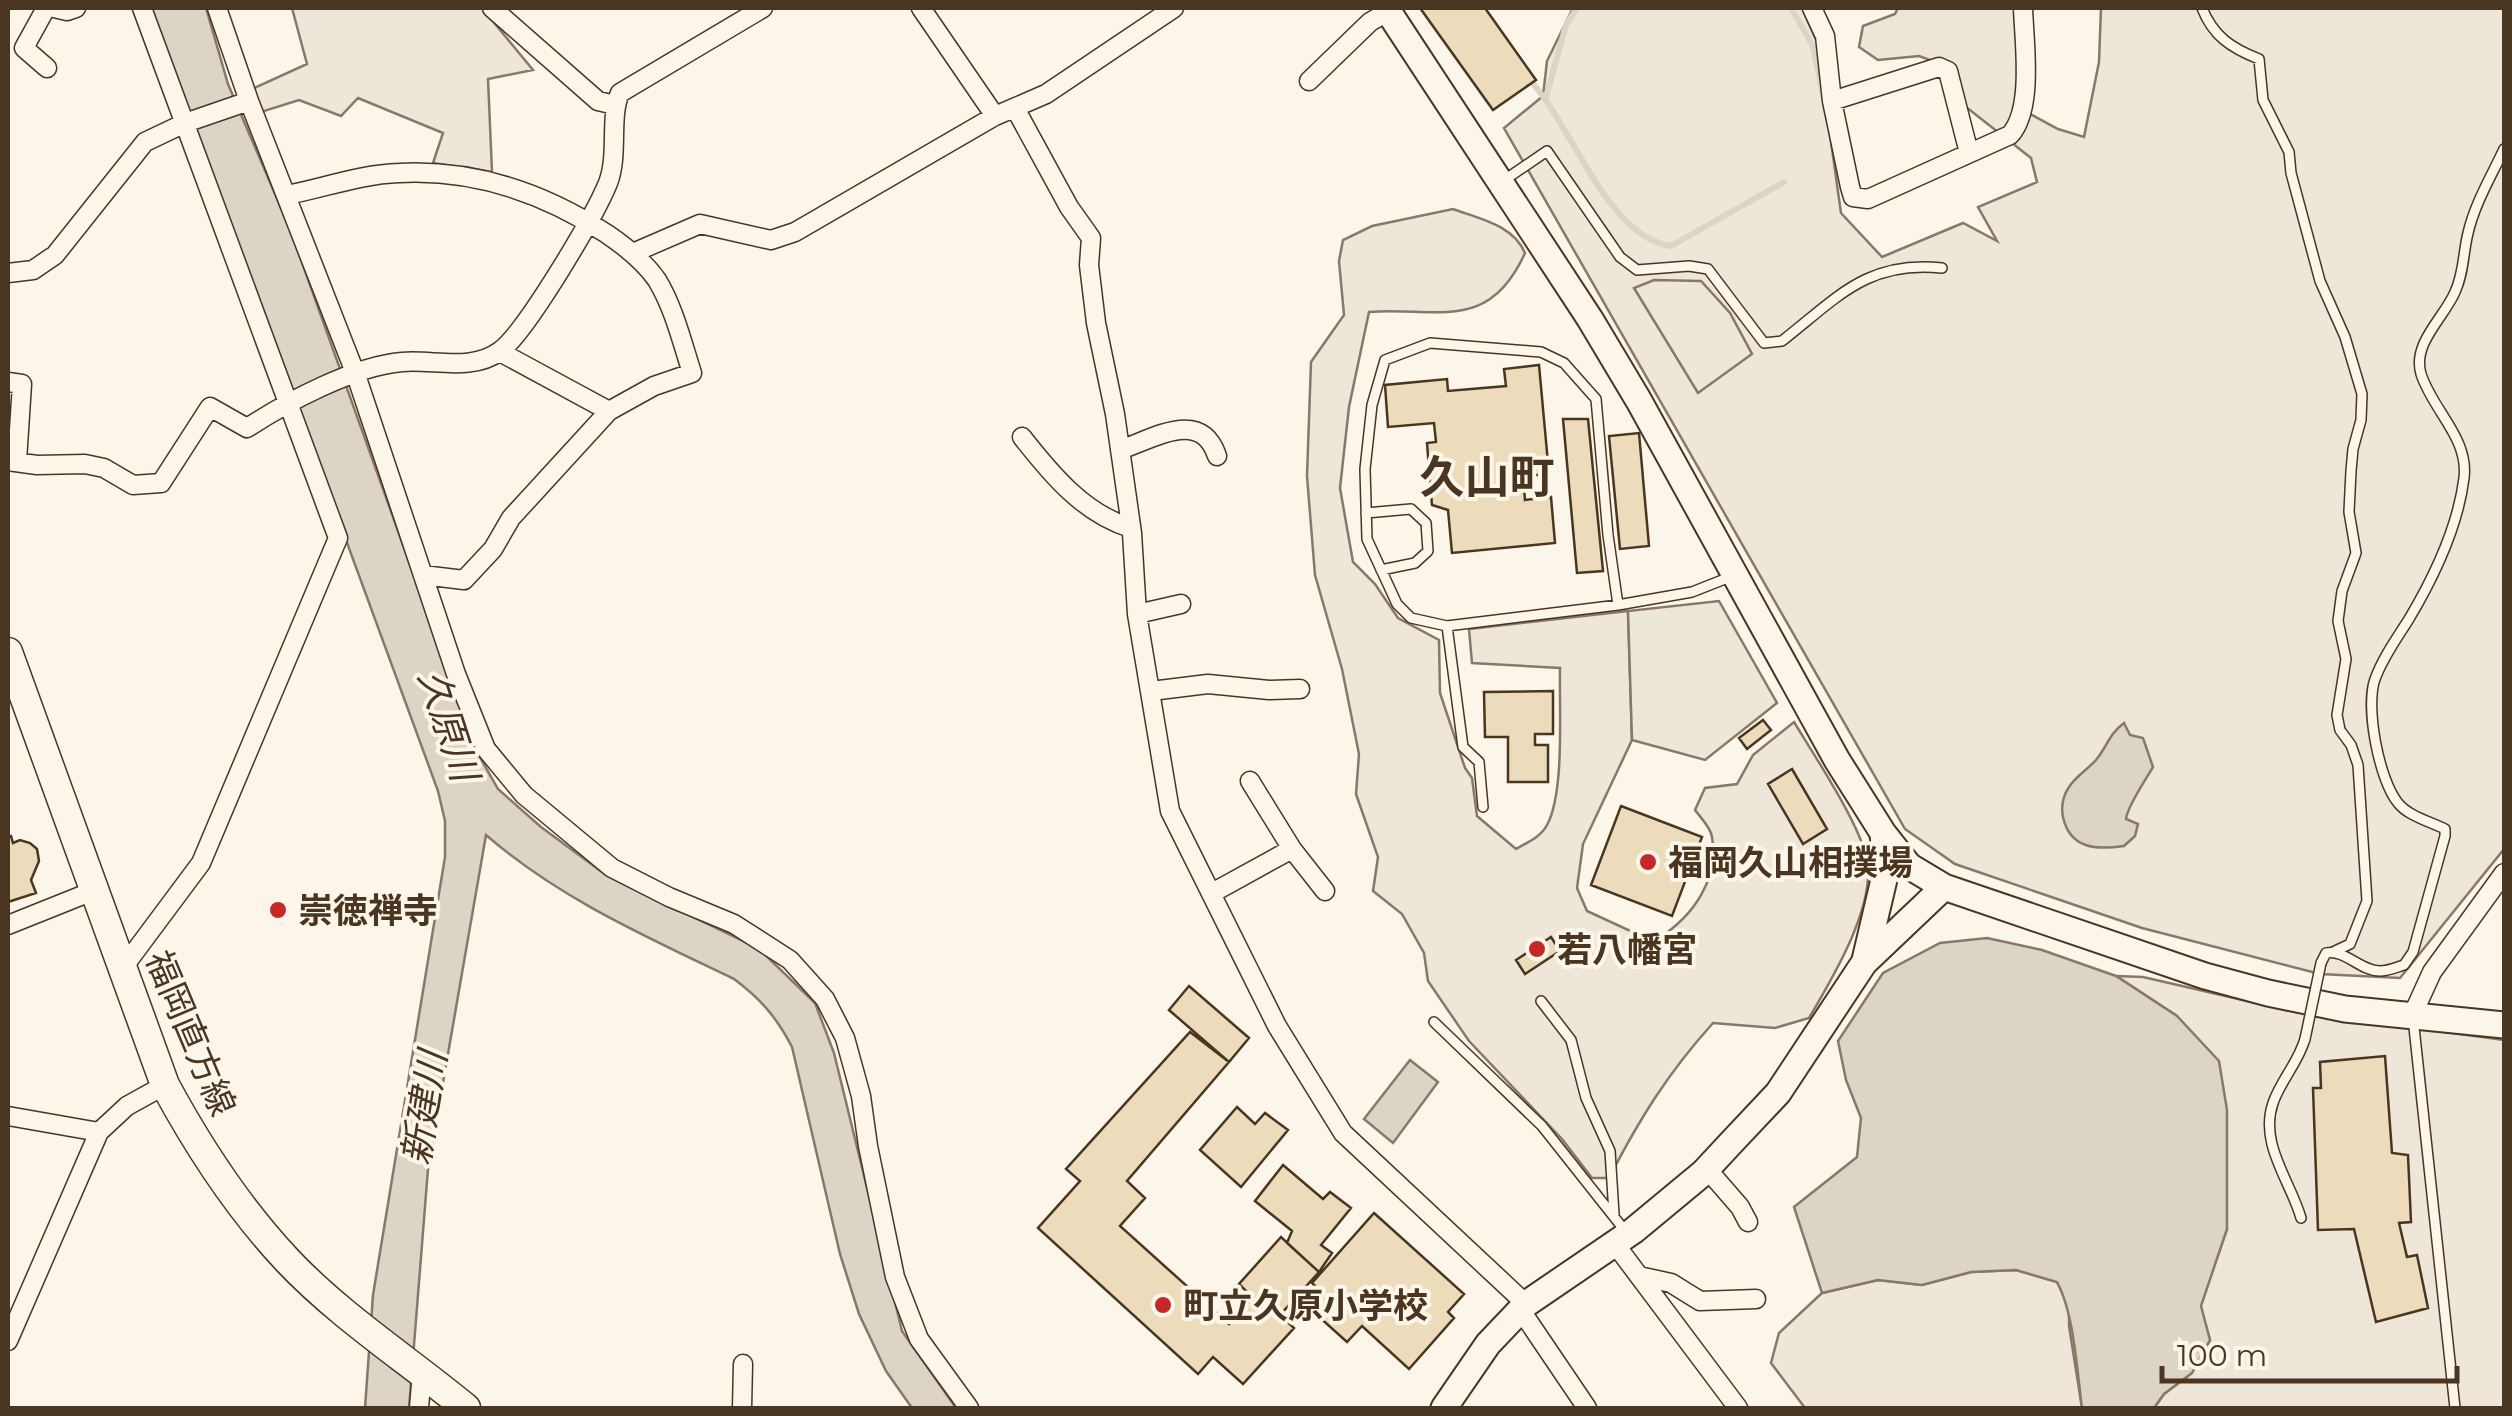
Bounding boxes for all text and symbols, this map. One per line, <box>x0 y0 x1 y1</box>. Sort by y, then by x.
district label: 久山町 <box>1419 449 1555 504</box>
water label: 久原川 <box>409 664 490 790</box>
place label: 福岡久山相撲場 <box>1668 841 1913 884</box>
marker: 福岡久山相撲場 <box>1637 851 1659 873</box>
place label: 崇徳禅寺 <box>298 889 438 932</box>
marker: 崇徳禅寺 <box>267 899 289 921</box>
place label: 若八幡宮 <box>1557 928 1697 971</box>
marker: 若八幡宮 <box>1526 938 1548 960</box>
street label: 福岡直方線 <box>137 944 245 1122</box>
water label: 新建川 <box>392 1044 457 1168</box>
place label: 町立久原小学校 <box>1183 1284 1428 1327</box>
marker: 町立久原小学校 <box>1152 1294 1174 1316</box>
scale bar <box>2162 1321 2457 1383</box>
text: 100 m <box>2177 1337 2267 1374</box>

